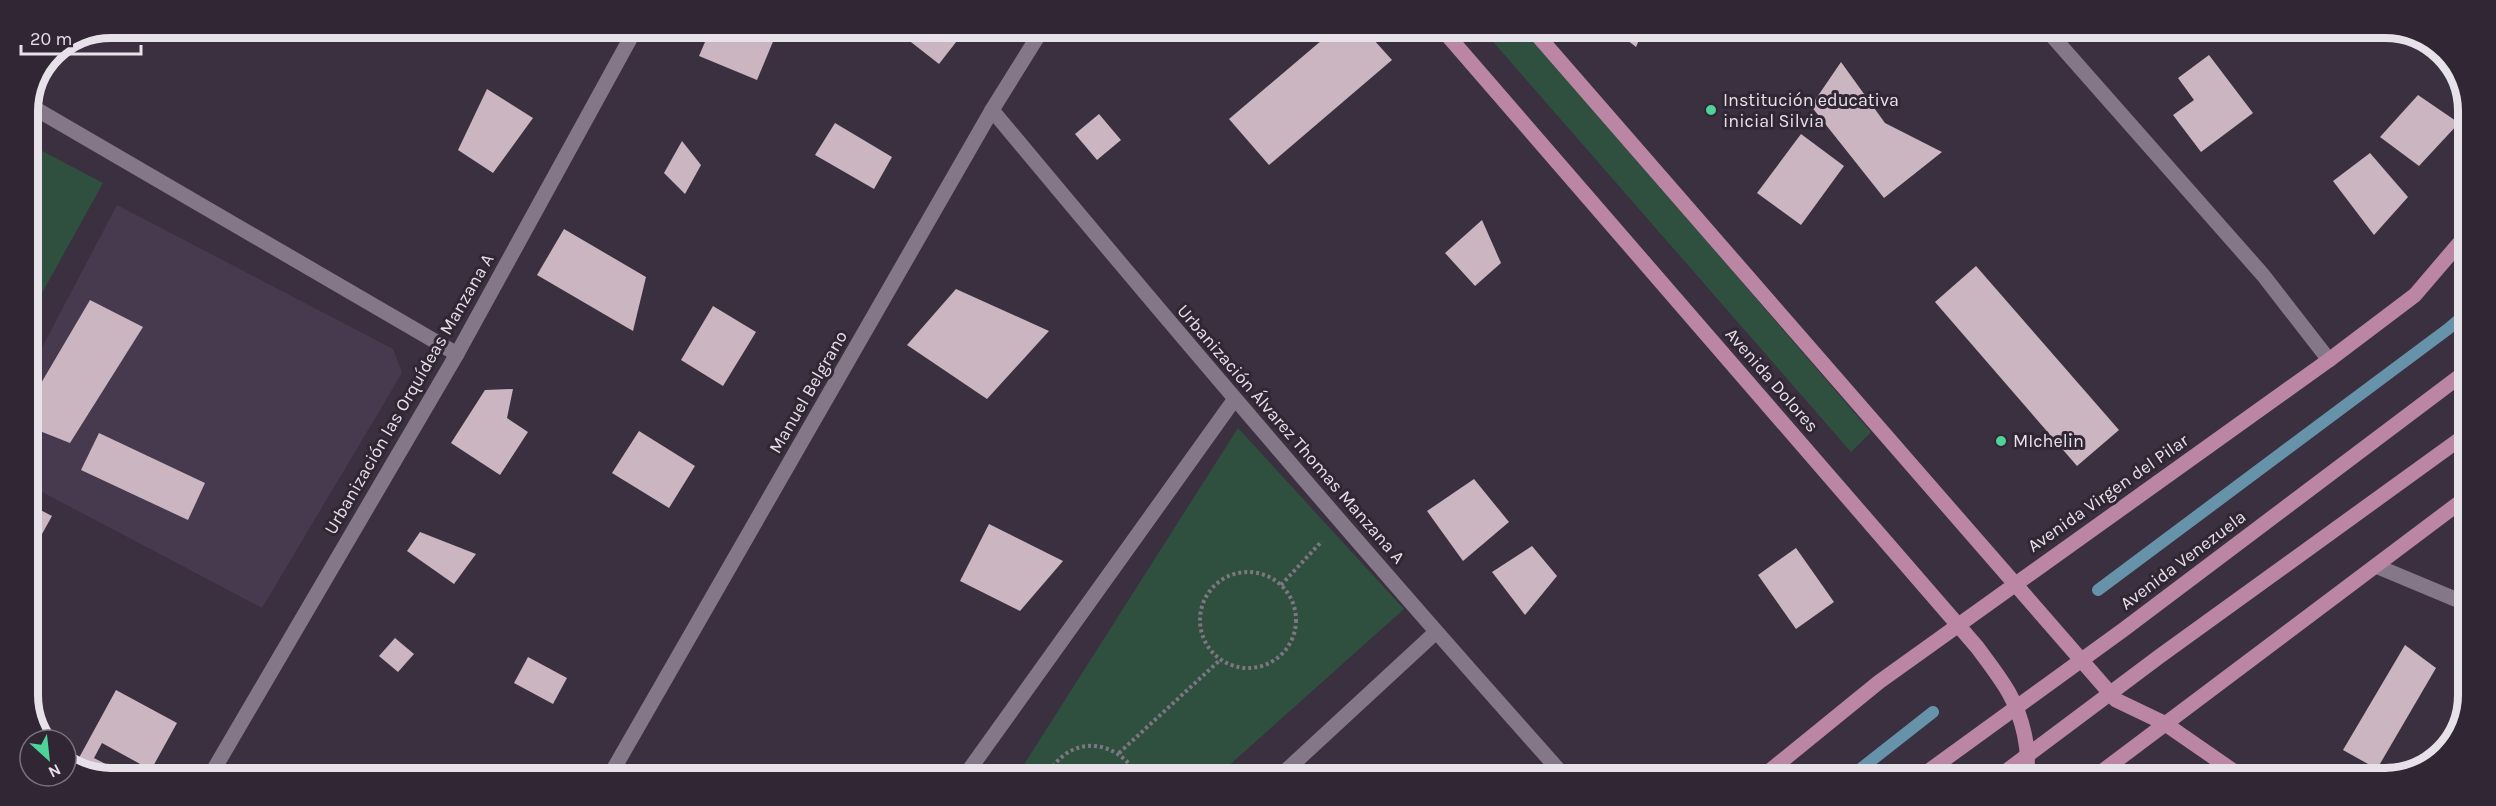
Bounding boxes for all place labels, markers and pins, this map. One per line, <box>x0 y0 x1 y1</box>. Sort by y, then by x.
place label: Institución educativa inicial Silvia <box>1723 89 1899 132</box>
marker: Institución educativa inicial Silvia <box>1704 103 1718 117</box>
place label: MIchelin <box>2013 430 2084 452</box>
marker: MIchelin <box>1994 434 2008 448</box>

